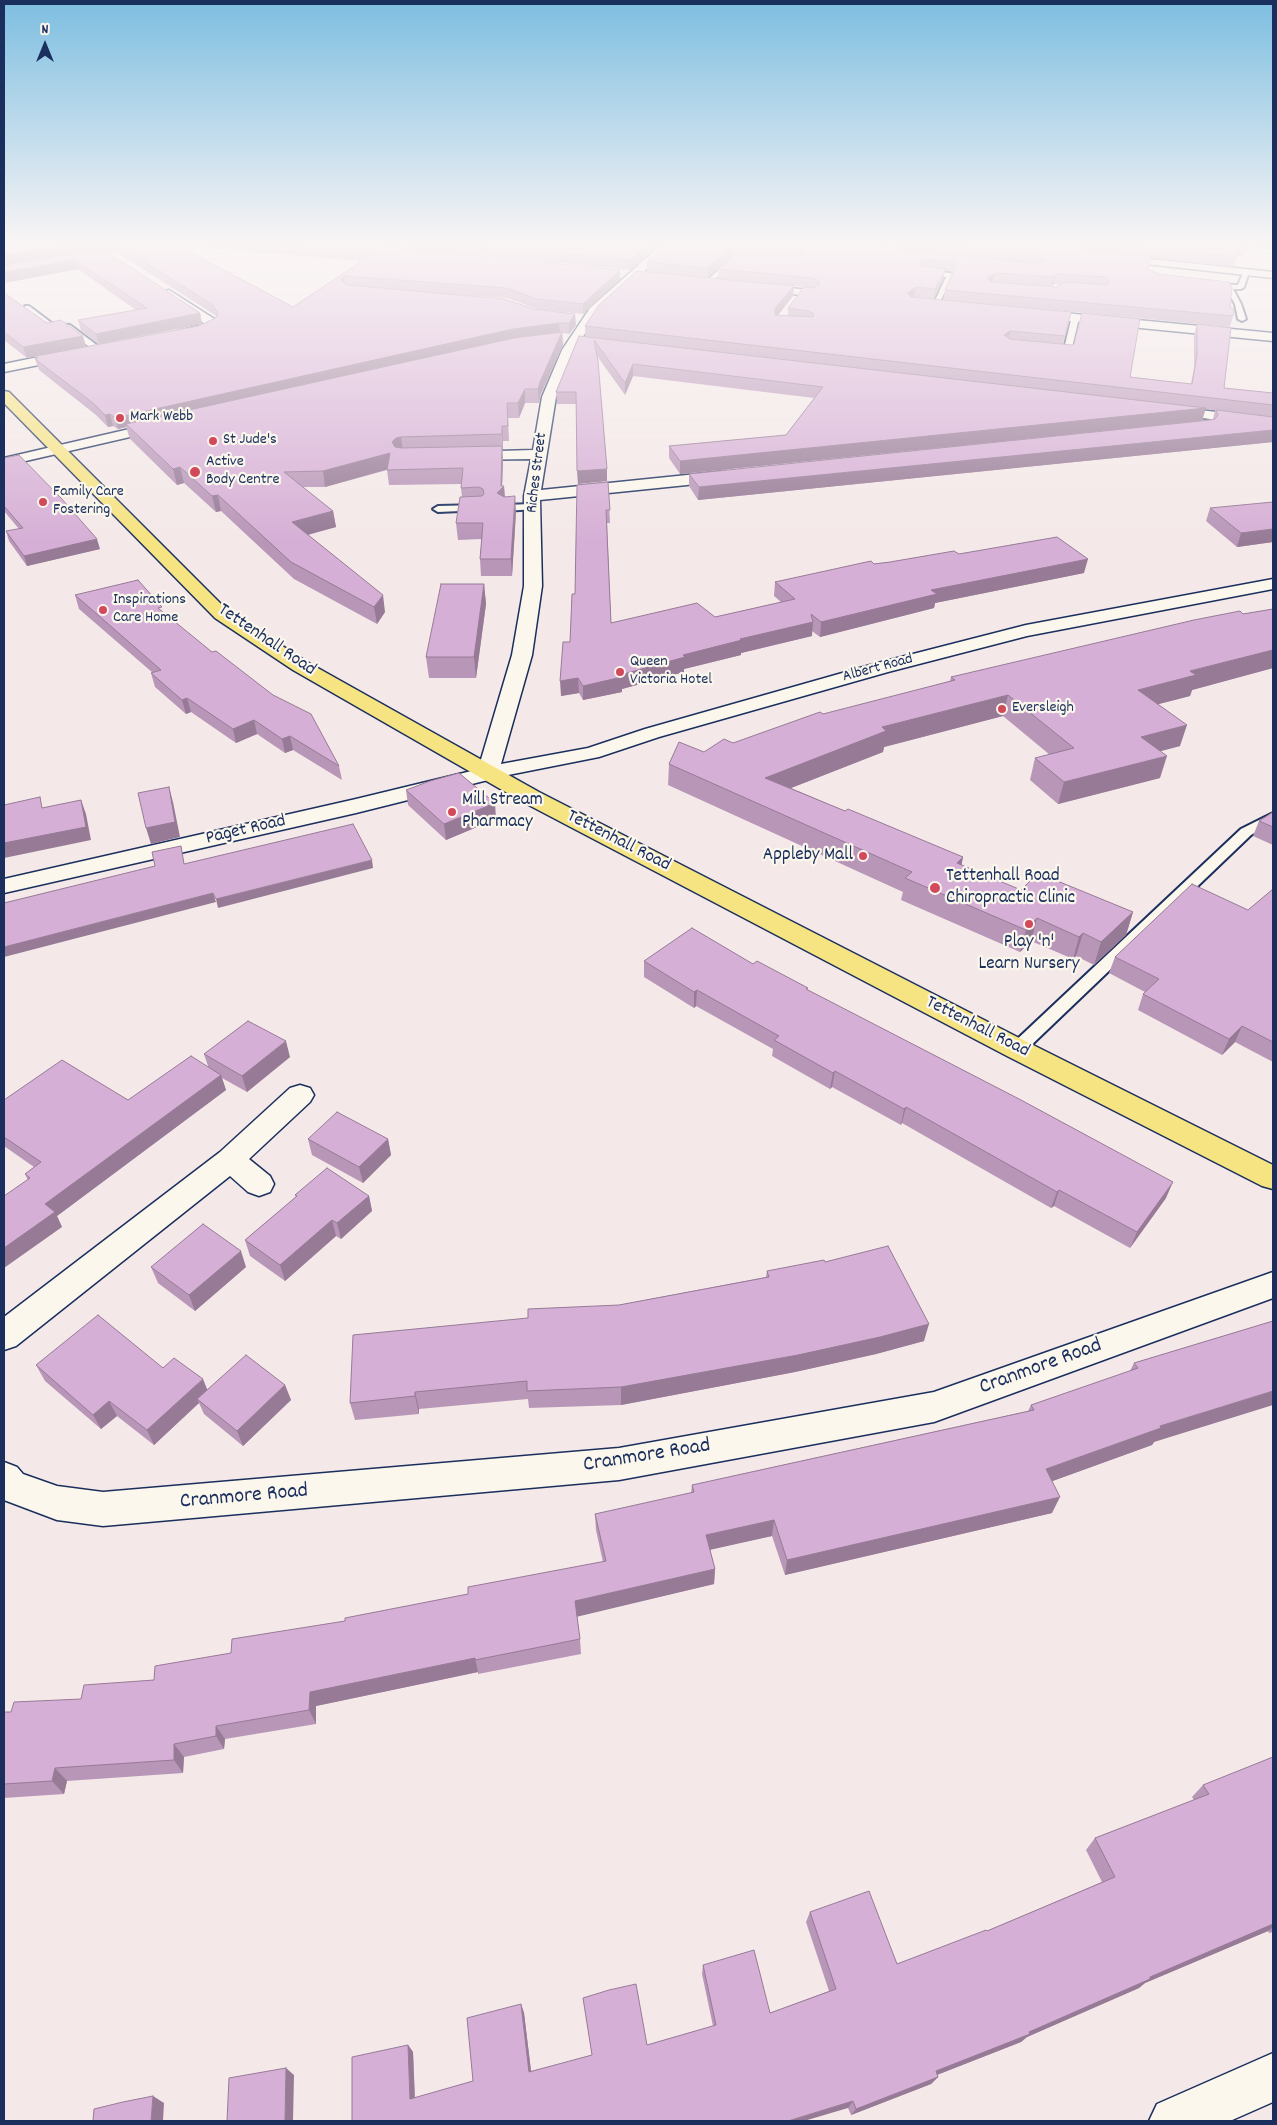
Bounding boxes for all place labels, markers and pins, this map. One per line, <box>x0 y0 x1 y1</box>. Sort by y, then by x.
place label: Mark Webb <box>130 408 193 428</box>
marker: Mark Webb <box>114 412 126 424</box>
place label: St Jude's <box>223 431 277 451</box>
marker: St Jude's <box>207 435 219 447</box>
place label: Active Body Centre <box>206 453 280 491</box>
marker: Active Body Centre <box>188 465 202 479</box>
place label: Family Care Fostering <box>53 483 124 521</box>
marker: Family Care Fostering <box>37 496 49 508</box>
place label: Inspirations Care Home <box>113 591 186 629</box>
marker: Inspirations Care Home <box>97 604 109 616</box>
place label: Queen Victoria Hotel <box>630 653 712 691</box>
marker: Queen Victoria Hotel <box>614 666 626 678</box>
place label: Eversleigh <box>1012 699 1074 719</box>
marker: Eversleigh <box>996 703 1008 715</box>
place label: Mill Stream Pharmacy <box>462 790 543 834</box>
marker: Mill Stream Pharmacy <box>446 806 458 818</box>
place label: Appleby Mall <box>763 845 853 867</box>
marker: Appleby Mall <box>857 850 869 862</box>
place label: Tettenhall Road Chiropractic Clinic <box>946 866 1075 910</box>
marker: Tettenhall Road Chiropractic Clinic <box>928 881 942 895</box>
marker: Play 'n' Learn Nursery <box>1023 918 1035 930</box>
place label: Play 'n' Learn Nursery <box>979 932 1079 976</box>

